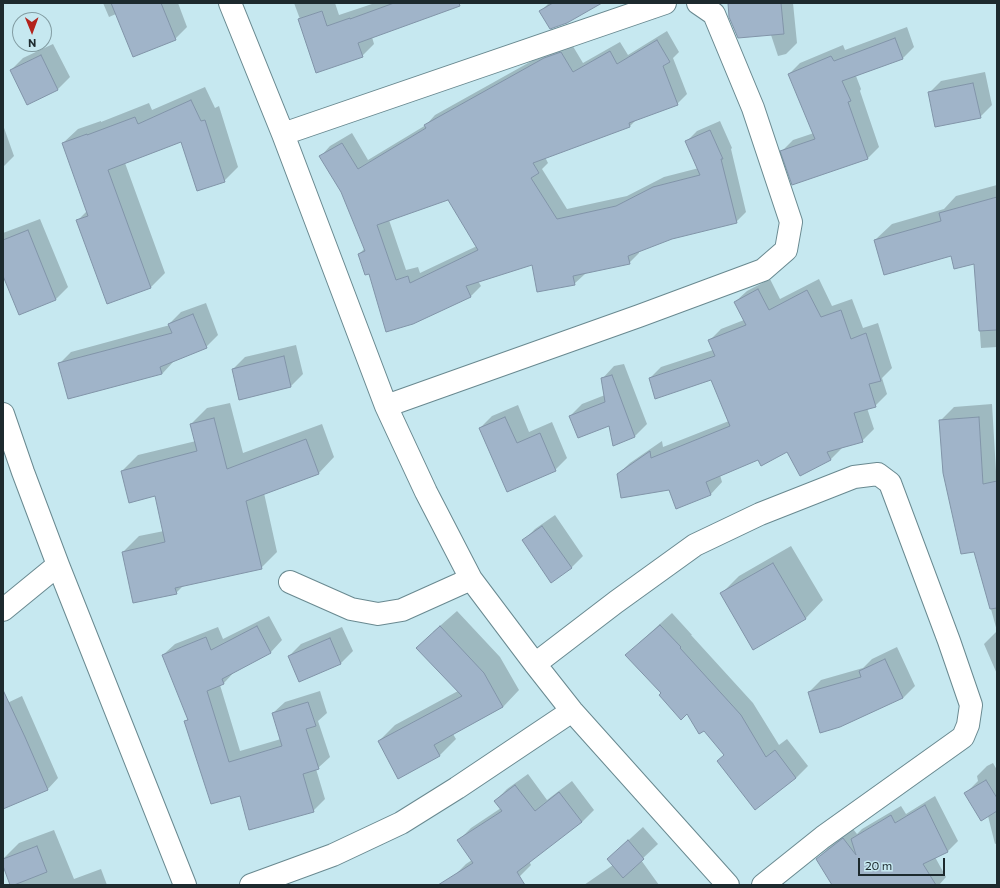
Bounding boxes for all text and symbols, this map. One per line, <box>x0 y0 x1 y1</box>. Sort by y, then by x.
north arrow <box>12 12 52 52</box>
text: N <box>28 37 36 50</box>
scale bar <box>860 850 947 876</box>
text: 20 m <box>865 858 892 872</box>

